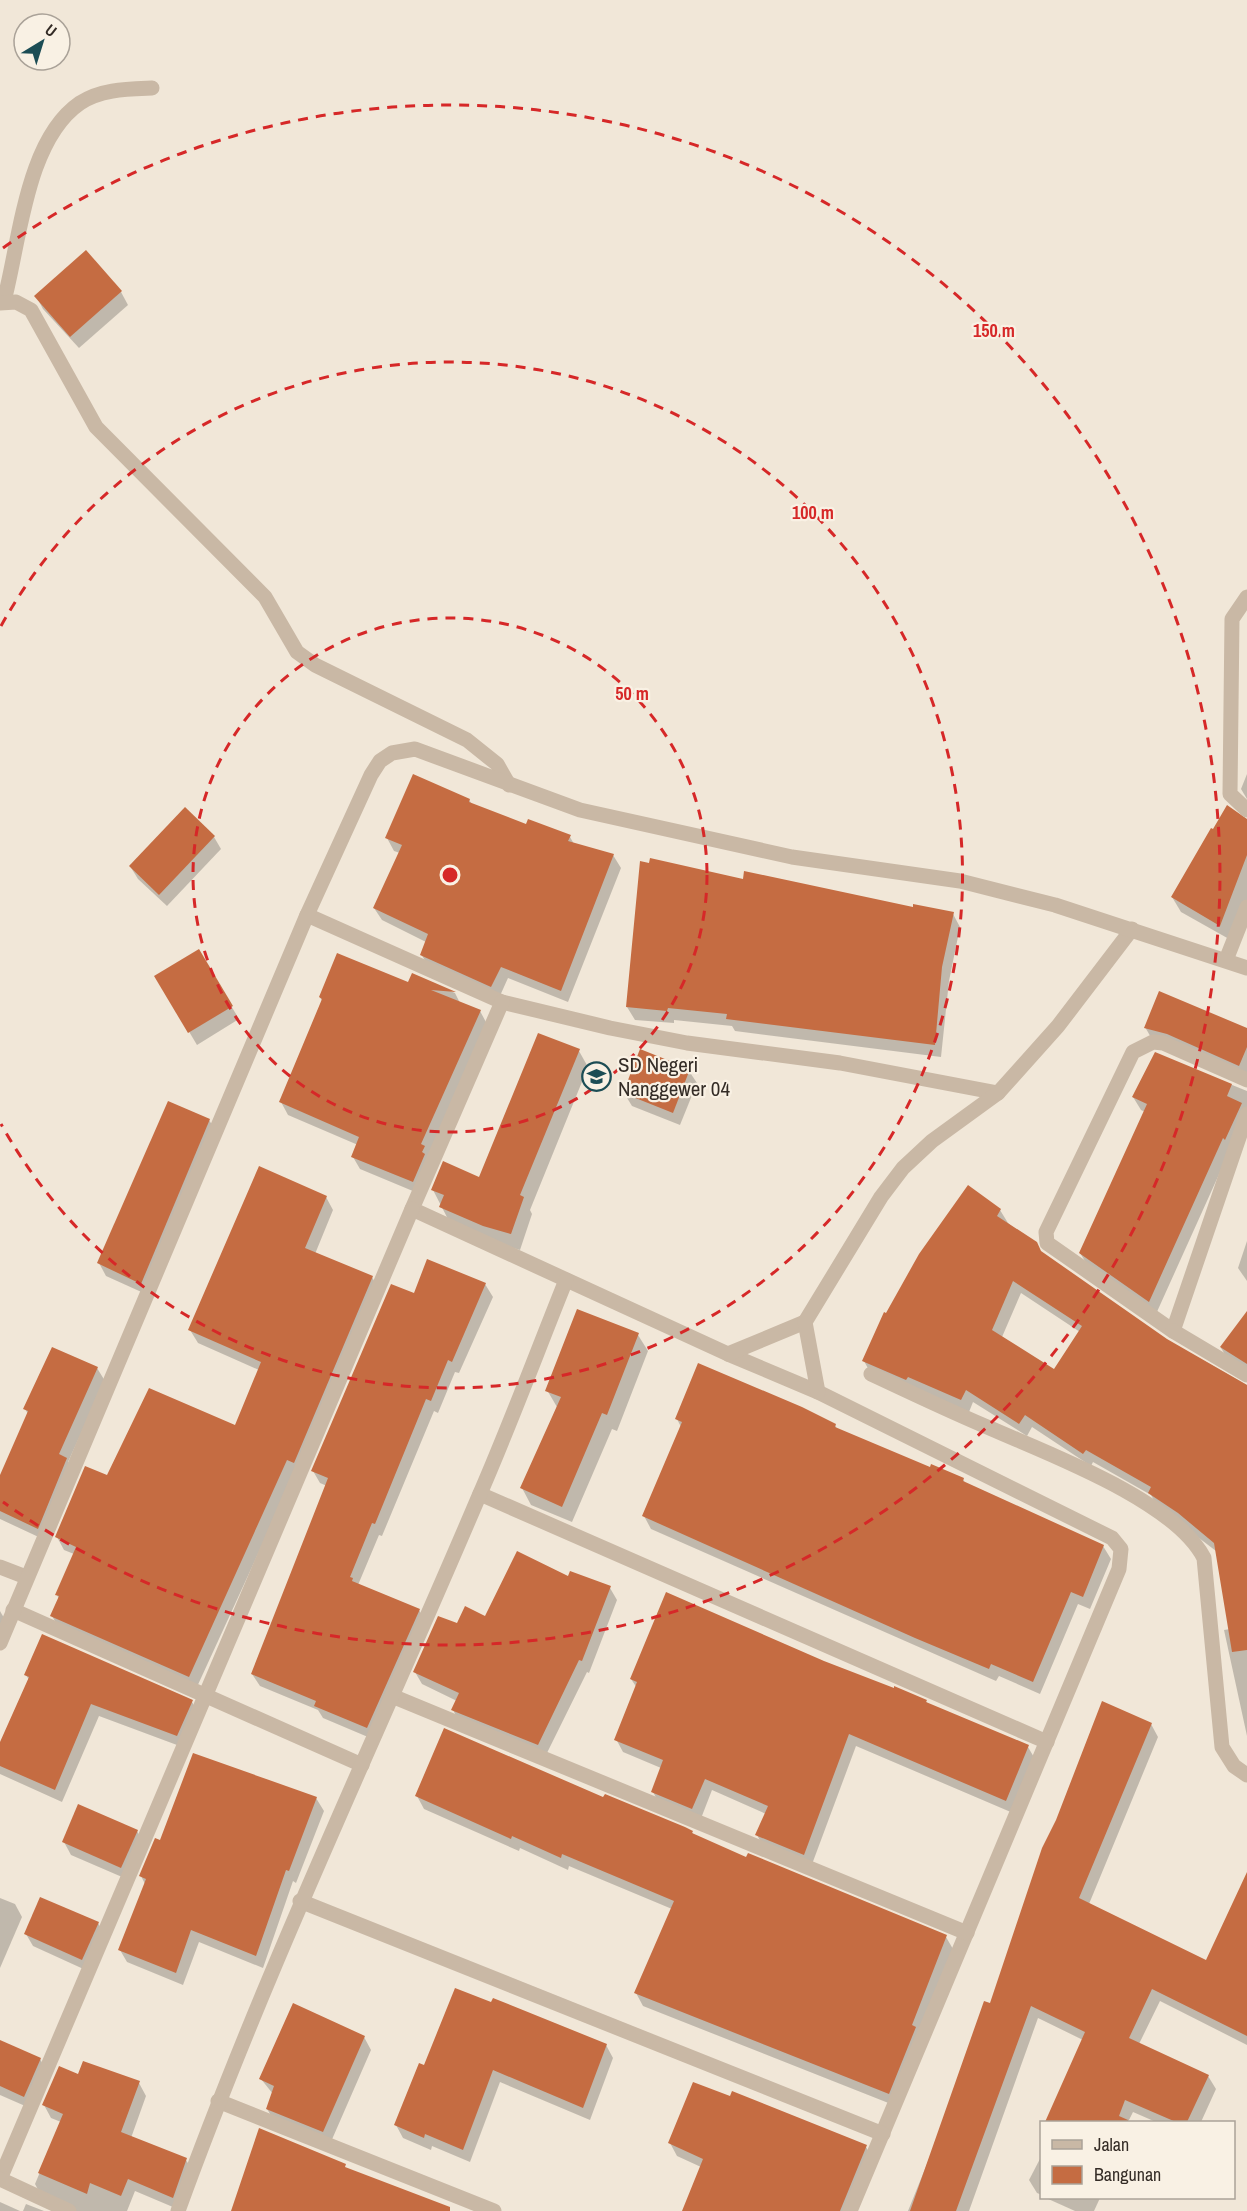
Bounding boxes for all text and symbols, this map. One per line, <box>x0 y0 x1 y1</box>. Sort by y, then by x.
north arrow <box>12 12 72 72</box>
text: U <box>41 19 62 42</box>
text: 150 m <box>973 318 1015 343</box>
text: 100 m <box>792 500 834 525</box>
text: 50 m <box>615 681 649 706</box>
centre of rings <box>440 865 460 885</box>
place label: SD Negeri Nanggewer 04 <box>618 1050 730 1103</box>
school or university icon: SD Negeri Nanggewer 04 <box>581 1060 613 1092</box>
legend <box>1040 2121 1235 2199</box>
text: Jalan <box>1094 2132 1129 2157</box>
text: Bangunan <box>1094 2162 1161 2187</box>

